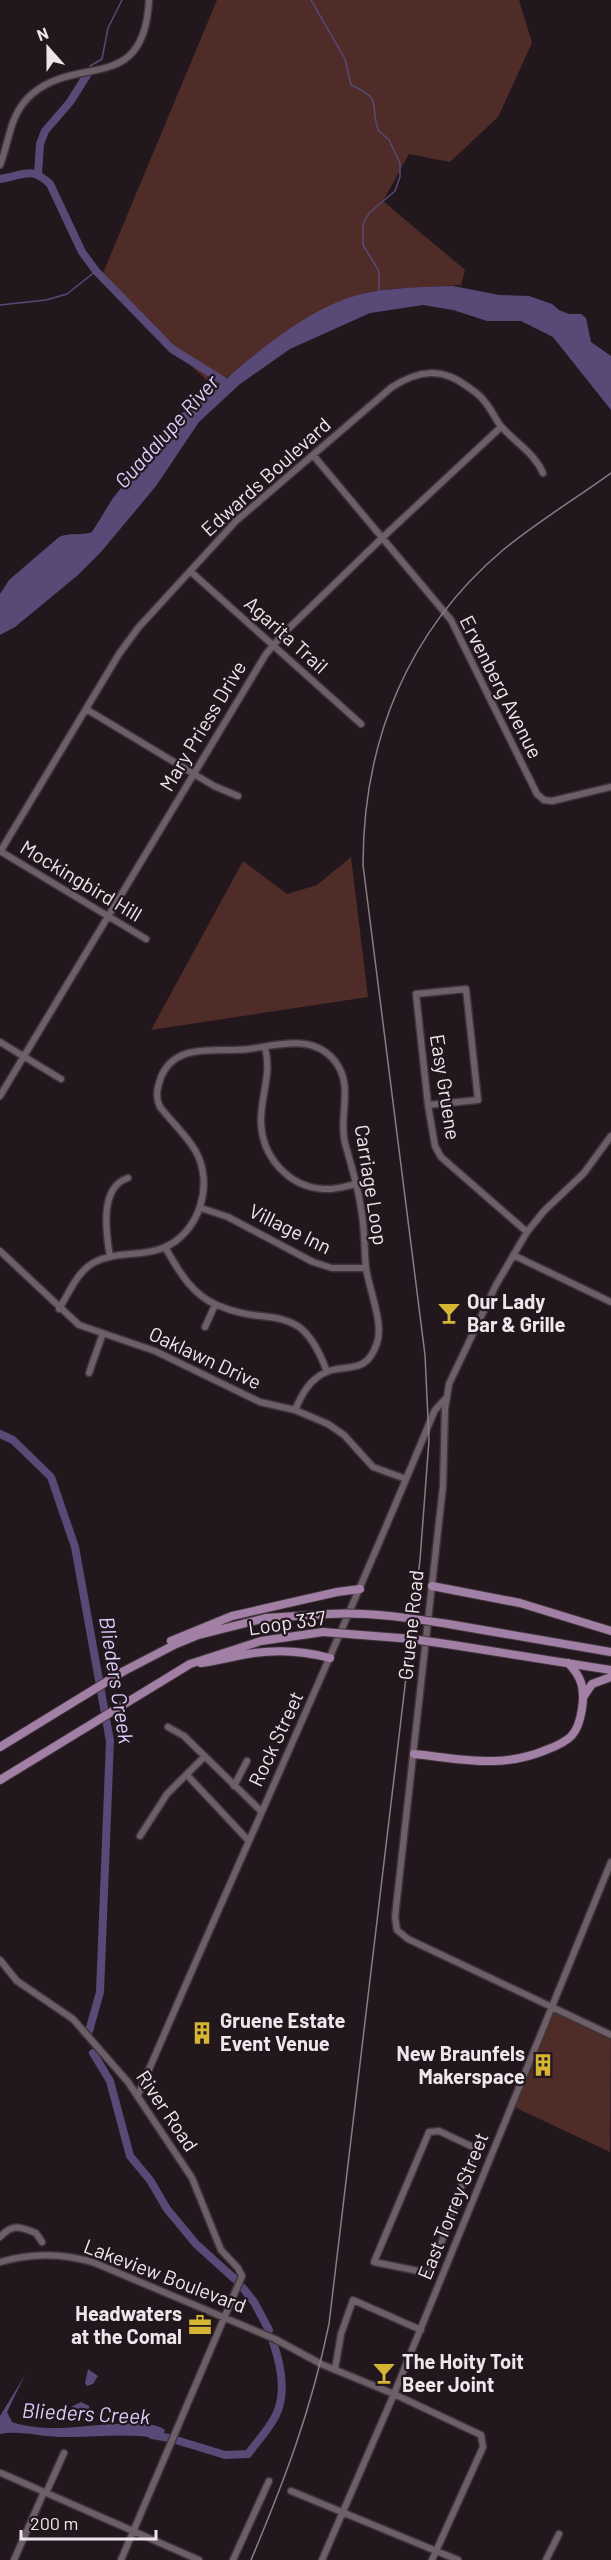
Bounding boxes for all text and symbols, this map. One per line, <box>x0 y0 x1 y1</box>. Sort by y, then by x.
north arrow <box>18 18 78 78</box>
text: N <box>34 23 51 44</box>
water label: Guadalupe River <box>109 369 224 493</box>
street label: Edwards Boulevard <box>196 412 335 541</box>
street label: Agarita Trail <box>240 591 333 678</box>
street label: Ervenberg Avenue <box>456 611 548 762</box>
street label: Mary Priess Drive <box>154 656 250 795</box>
street label: Mockingbird Hill <box>16 834 147 926</box>
street label: Easy Gruene <box>426 1032 466 1141</box>
street label: Carriage Loop <box>351 1123 393 1247</box>
street label: Village Inn <box>245 1198 335 1258</box>
place label: Our Lady Bar & Grille <box>467 1289 565 1336</box>
bar icon: Our Lady Bar & Grille <box>436 1300 462 1326</box>
street label: Oaklawn Drive <box>146 1321 265 1394</box>
street label: Gruene Road <box>392 1569 428 1681</box>
street label: Loop 337 <box>246 1605 328 1639</box>
water label: Blieders Creek <box>95 1614 140 1746</box>
street label: Rock Street <box>243 1687 308 1790</box>
place label: Gruene Estate Event Venue <box>220 2008 346 2055</box>
building icon: Gruene Estate Event Venue <box>189 2020 215 2046</box>
place label: New Braunfels Makerspace <box>396 2041 525 2088</box>
building icon: New Braunfels Makerspace <box>530 2052 556 2078</box>
street label: River Road <box>132 2065 204 2156</box>
street label: East Torrey Street <box>412 2128 493 2283</box>
street label: Lakeview Boulevard <box>81 2233 250 2317</box>
place label: Headwaters at the Comal <box>71 2301 182 2348</box>
office icon: Headwaters at the Comal <box>187 2312 213 2338</box>
place label: The Hoity Toit Beer Joint <box>402 2349 524 2396</box>
bar icon: The Hoity Toit Beer Joint <box>371 2360 397 2386</box>
water label: Blieders Creek <box>21 2397 152 2428</box>
scale bar <box>21 2503 156 2541</box>
text: 200 m <box>30 2512 78 2534</box>

